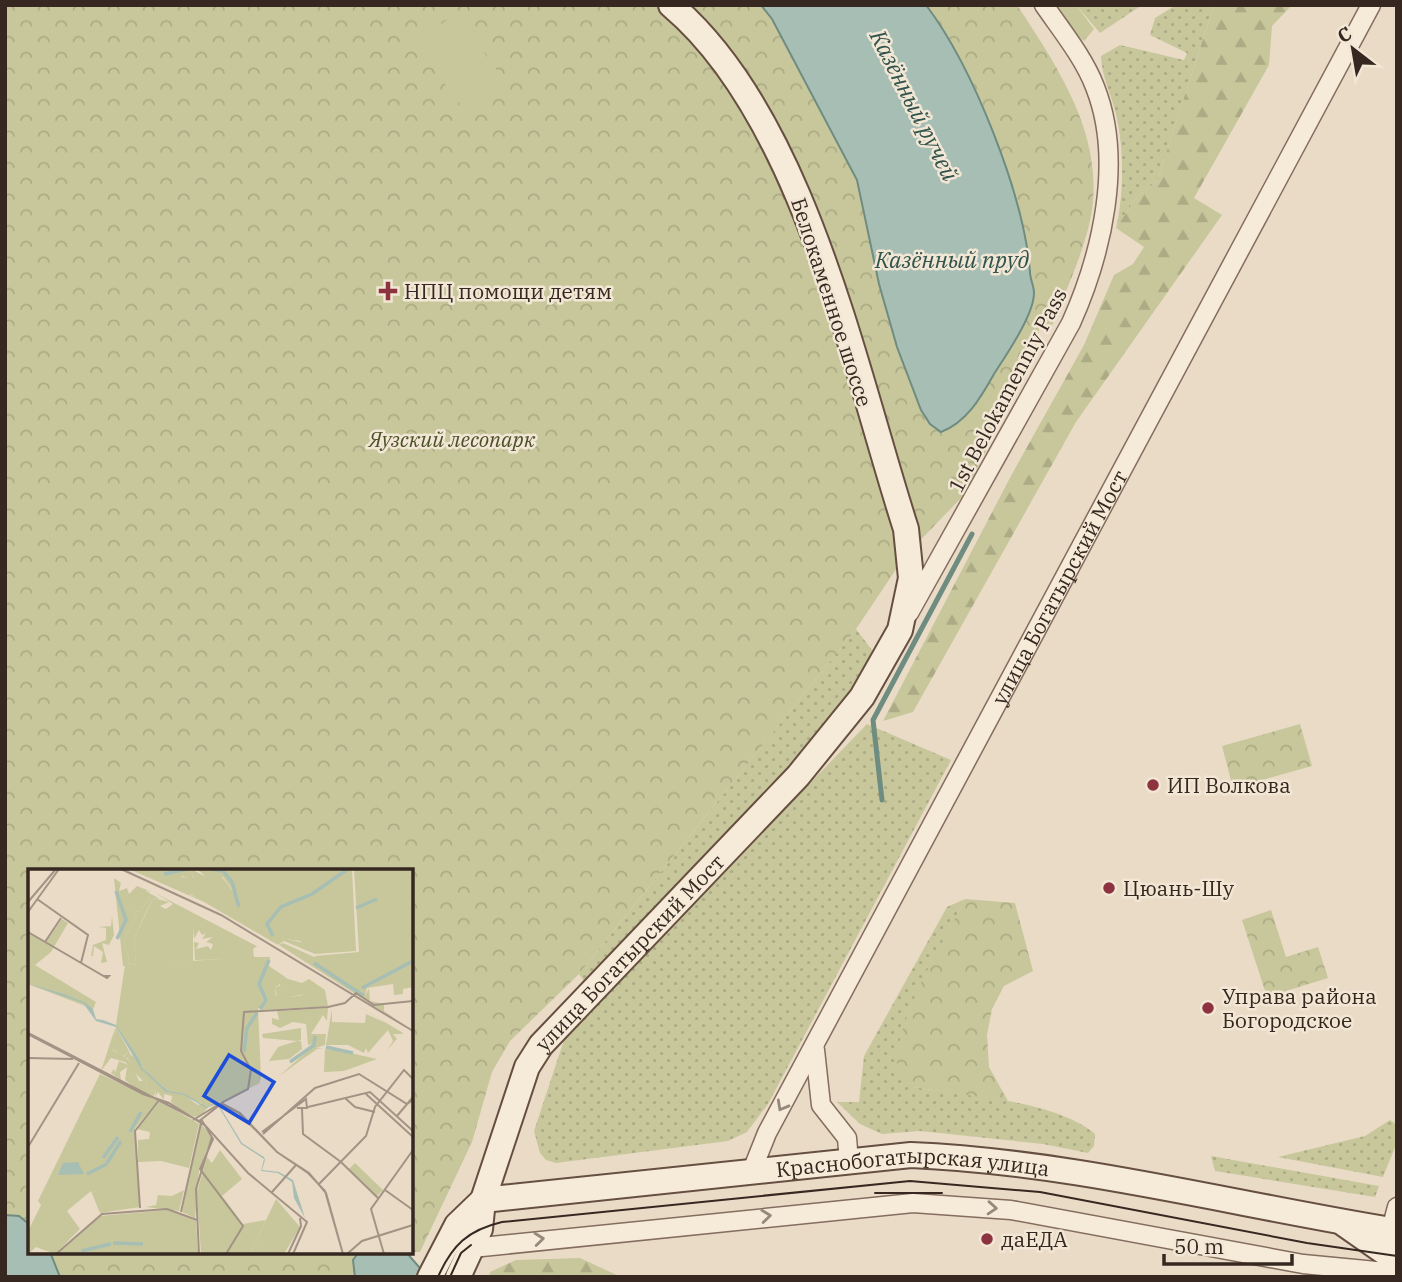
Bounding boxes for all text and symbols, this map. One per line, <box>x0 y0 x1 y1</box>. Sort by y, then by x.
north arrow <box>1318 14 1388 84</box>
text: С <box>1333 21 1356 48</box>
water label: Казённый ручей <box>864 23 966 186</box>
street label: Белокаменное шоссе <box>785 194 879 410</box>
water label: Казённый пруд <box>874 244 1029 274</box>
place label: НПЦ помощи детям <box>404 277 612 305</box>
marker: НПЦ помощи детям <box>378 281 398 301</box>
street label: 1st Belokamenniy Pass <box>941 283 1073 497</box>
park label: Яузский лесопарк <box>367 425 536 453</box>
street label: улица Богатырский Мост <box>985 465 1133 710</box>
place label: ИП Волкова <box>1167 771 1291 799</box>
marker: ИП Волкова <box>1145 777 1161 793</box>
street label: улица Богатырский Мост <box>529 848 730 1057</box>
inset map <box>28 869 413 1254</box>
place label: Цюань-Шу <box>1123 874 1235 902</box>
marker: Цюань-Шу <box>1101 880 1117 896</box>
place label: Управа района Богородское <box>1222 982 1377 1034</box>
marker: Управа района Богородское <box>1200 1000 1216 1016</box>
one-way arrow <box>777 1099 790 1111</box>
street label: Краснобогатырская улица <box>774 1141 1051 1183</box>
one-way arrow <box>987 1201 998 1216</box>
one-way arrow <box>760 1209 771 1224</box>
scale bar <box>1164 1222 1292 1266</box>
place label: даЕДА <box>1001 1225 1068 1253</box>
marker: даЕДА <box>979 1231 995 1247</box>
one-way arrow <box>534 1232 545 1247</box>
text: 50 m <box>1174 1232 1224 1260</box>

